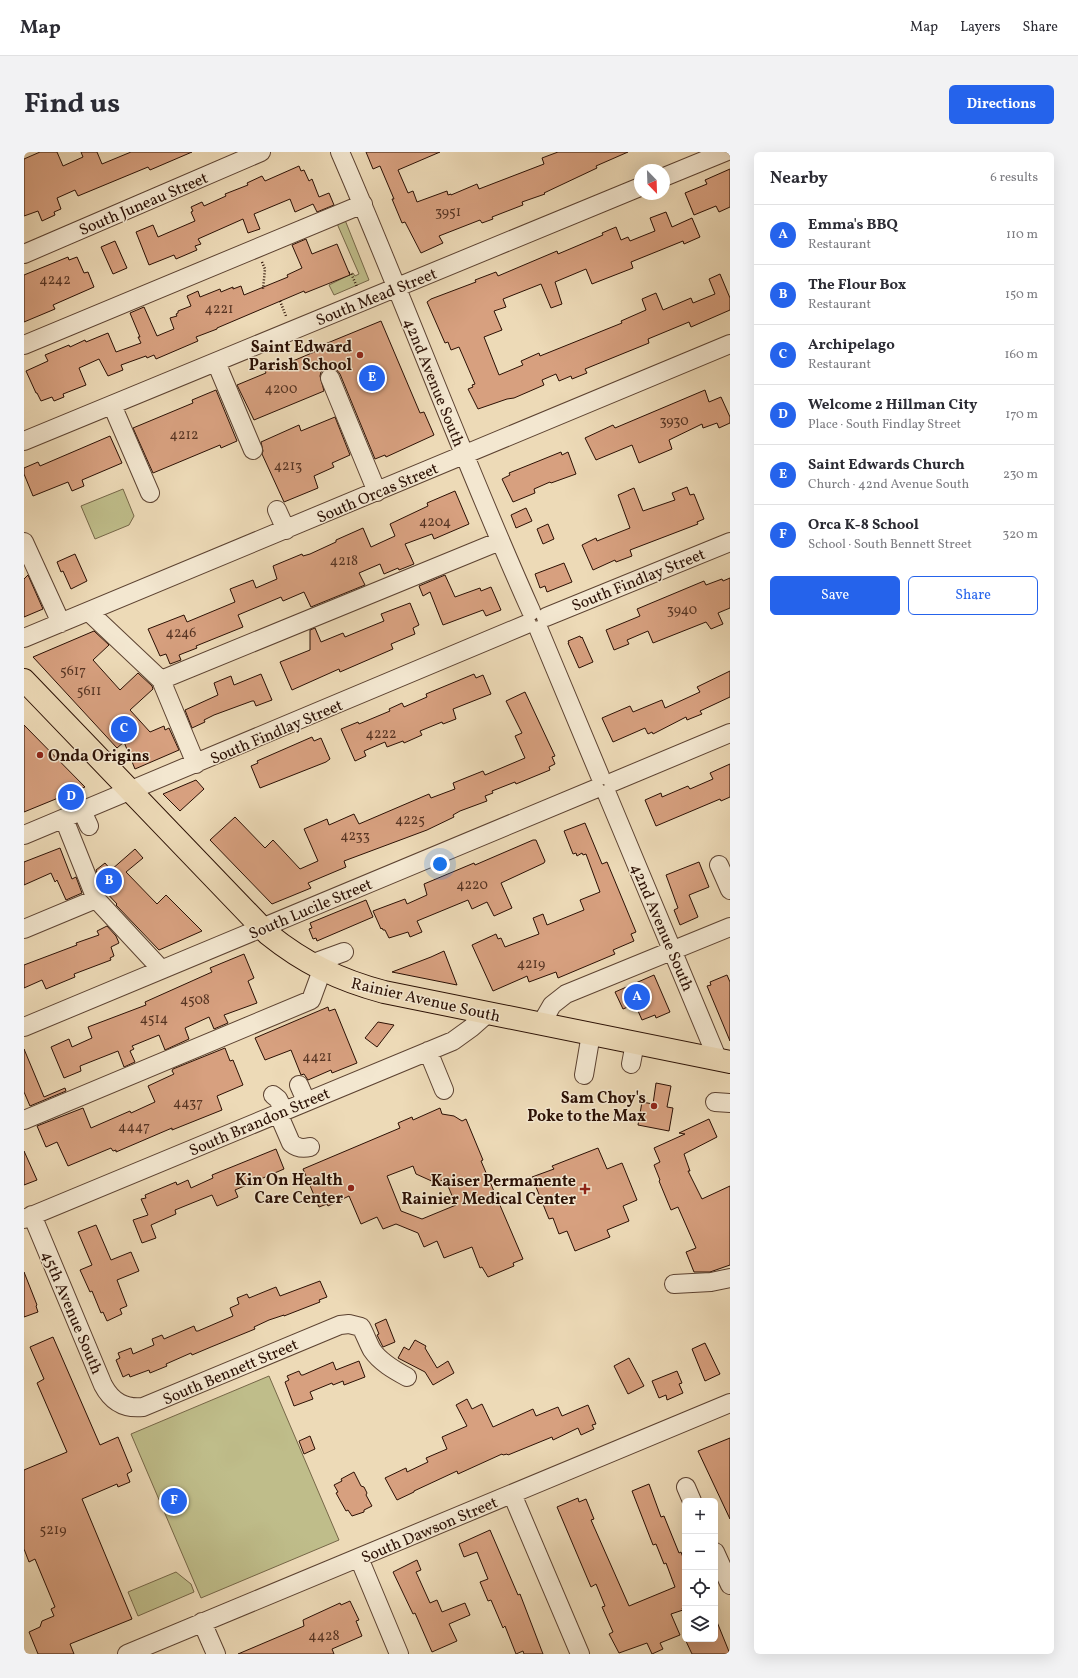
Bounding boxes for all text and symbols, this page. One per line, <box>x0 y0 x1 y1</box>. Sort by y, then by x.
text: Map <box>20 15 61 41</box>
text: Map <box>910 18 938 37</box>
text: Layers <box>960 18 1000 37</box>
text: Share <box>1022 18 1058 37</box>
text: Find us <box>24 85 120 124</box>
button: Directions <box>949 85 1054 124</box>
north arrow <box>634 164 670 200</box>
text: Nearby <box>770 167 828 190</box>
street label: South Juneau Street <box>76 168 212 242</box>
text: 6 results <box>990 169 1038 187</box>
house number: 3951 <box>435 203 461 222</box>
text: Emma's BBQ <box>808 215 898 236</box>
text: A <box>778 226 788 244</box>
text: 110 m <box>1006 226 1038 244</box>
text: Restaurant <box>808 236 871 254</box>
street label: South Mead Street <box>313 263 441 332</box>
house number: 4242 <box>39 271 71 290</box>
text: The Flour Box <box>808 275 906 296</box>
text: B <box>779 286 787 304</box>
text: 150 m <box>1005 286 1038 304</box>
text: Restaurant <box>808 296 871 314</box>
house number: 4221 <box>205 300 233 319</box>
street label: 42nd Avenue South <box>397 315 469 450</box>
text: Archipelago <box>808 335 895 356</box>
place label: Saint Edward Parish School <box>249 337 353 377</box>
text: C <box>779 346 787 364</box>
text: 160 m <box>1004 346 1038 364</box>
marker: Saint Edward Parish School <box>355 350 365 360</box>
text: Restaurant <box>808 356 871 374</box>
pin: E <box>359 363 385 393</box>
house number: 4200 <box>265 380 297 399</box>
text: Welcome 2 Hillman City <box>808 395 978 416</box>
text: D <box>778 406 788 424</box>
text: 170 m <box>1005 406 1038 424</box>
house number: 3930 <box>659 412 689 431</box>
text: Place · South Findlay Street <box>808 416 961 434</box>
house number: 4212 <box>170 426 198 445</box>
text: Saint Edwards Church <box>808 455 965 476</box>
house number: 4213 <box>274 457 302 476</box>
street label: South Orcas Street <box>314 458 442 529</box>
text: E <box>779 466 787 484</box>
text: 230 m <box>1003 466 1038 484</box>
text: Church · 42nd Avenue South <box>808 476 969 494</box>
house number: 4204 <box>419 513 451 532</box>
text: Orca K-8 School <box>808 515 919 536</box>
text: F <box>779 526 787 544</box>
text: 320 m <box>1003 526 1038 544</box>
text: School · South Bennett Street <box>808 536 972 554</box>
street label: South Findlay Street <box>569 544 709 618</box>
house number: 4218 <box>330 552 358 571</box>
button: Save <box>770 576 900 615</box>
button: Share <box>908 576 1038 615</box>
house number: 3940 <box>667 601 697 620</box>
house number: 4246 <box>166 624 196 643</box>
house number: 5617 <box>60 662 86 681</box>
house number: 5611 <box>77 682 101 701</box>
street label: South Findlay Street <box>207 695 347 771</box>
pin: C <box>111 714 137 744</box>
house number: 4222 <box>366 725 396 744</box>
place label: Onda Origins <box>48 746 150 768</box>
marker: Onda Origins <box>35 750 45 760</box>
pin: D <box>58 782 84 812</box>
house number: 4225 <box>395 811 425 830</box>
house number: 4233 <box>340 827 370 846</box>
your location <box>430 854 450 874</box>
street label: 42nd Avenue South <box>624 860 698 995</box>
pin: B <box>96 866 122 896</box>
street label: South Lucile Street <box>246 874 376 946</box>
house number: 4220 <box>456 876 488 895</box>
house number: 4219 <box>517 955 545 974</box>
street label: Rainier Avenue South <box>349 973 502 1029</box>
pin: A <box>624 982 650 1012</box>
house number: 4508 <box>180 991 210 1010</box>
house number: 4514 <box>140 1010 168 1029</box>
house number: 4421 <box>302 1048 332 1067</box>
street label: South Brandon Street <box>186 1083 334 1162</box>
place label: Sam Choy's Poke to the Max <box>527 1088 646 1128</box>
house number: 4437 <box>173 1094 203 1113</box>
marker: Sam Choy's Poke to the Max <box>649 1101 659 1111</box>
house number: 4447 <box>118 1118 150 1137</box>
place label: Kin On Health Care Center <box>235 1170 343 1210</box>
place label: Kaiser Permanente Rainier Medical Center <box>402 1171 576 1211</box>
marker: Kin On Health Care Center <box>346 1183 356 1193</box>
marker: Kaiser Permanente Rainier Medical Center <box>579 1183 591 1195</box>
street label: 45th Avenue South <box>35 1248 107 1378</box>
street label: South Bennett Street <box>160 1334 302 1411</box>
pin: F <box>161 1486 187 1516</box>
street label: South Dawson Street <box>358 1492 502 1570</box>
map controls <box>682 1498 718 1642</box>
button: + <box>682 1498 718 1534</box>
house number: 5219 <box>40 1521 66 1540</box>
button: − <box>682 1534 718 1570</box>
button: locate <box>682 1570 718 1606</box>
button: layers <box>682 1606 718 1642</box>
house number: 4428 <box>308 1627 340 1646</box>

